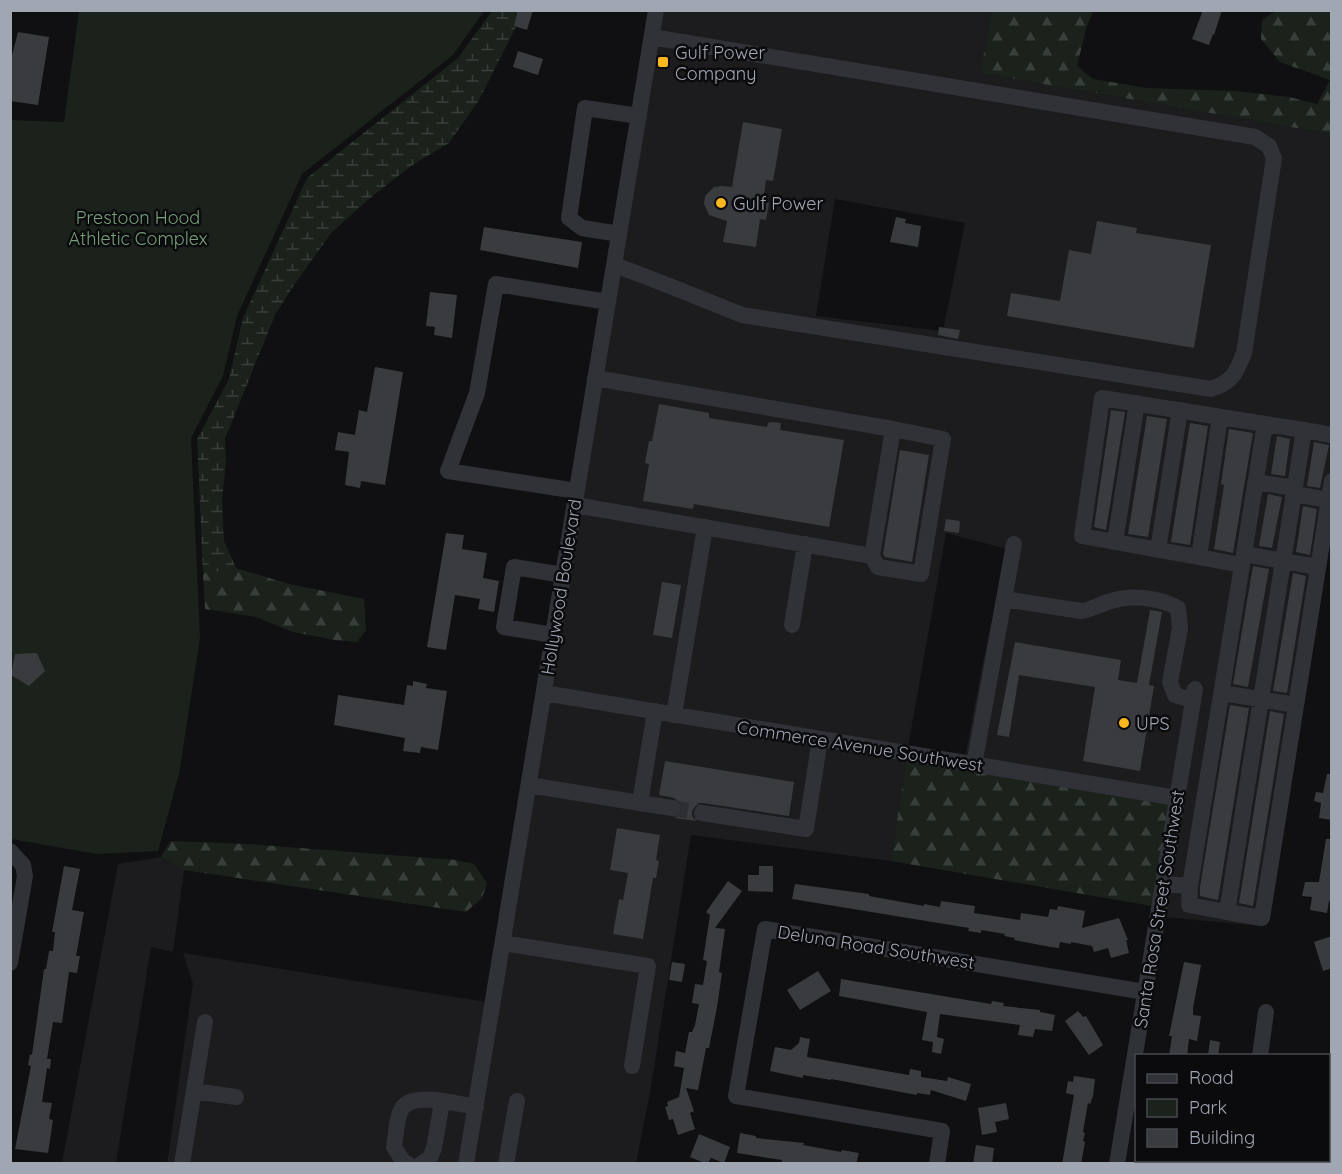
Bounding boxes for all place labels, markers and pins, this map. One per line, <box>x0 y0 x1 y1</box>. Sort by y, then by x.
place label: Gulf Power Company <box>675 41 765 85</box>
marker: Gulf Power Company <box>656 55 670 69</box>
place label: Gulf Power <box>733 192 823 215</box>
marker: Gulf Power <box>714 196 728 210</box>
place label: UPS <box>1136 712 1170 735</box>
marker: UPS <box>1117 716 1131 730</box>

